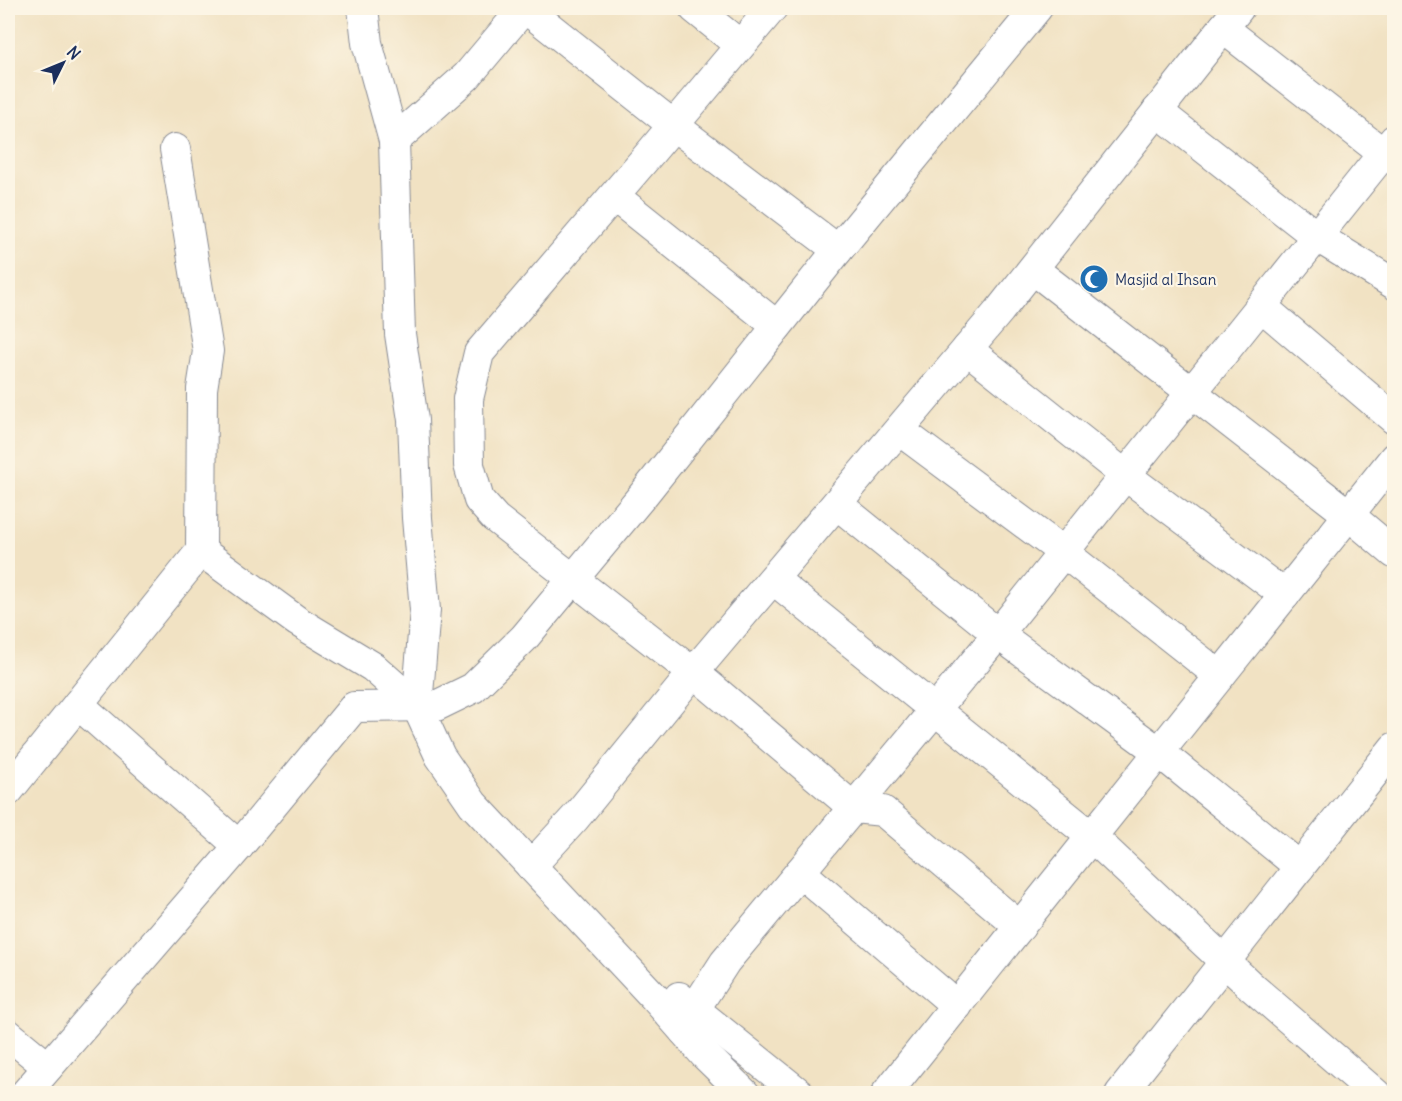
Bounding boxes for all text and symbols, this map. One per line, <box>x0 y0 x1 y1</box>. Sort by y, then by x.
north arrow <box>33 33 93 93</box>
text: N <box>63 42 85 64</box>
mosque icon: Masjid al Ihsan <box>1078 263 1110 295</box>
place label: Masjid al Ihsan <box>1115 270 1217 289</box>

